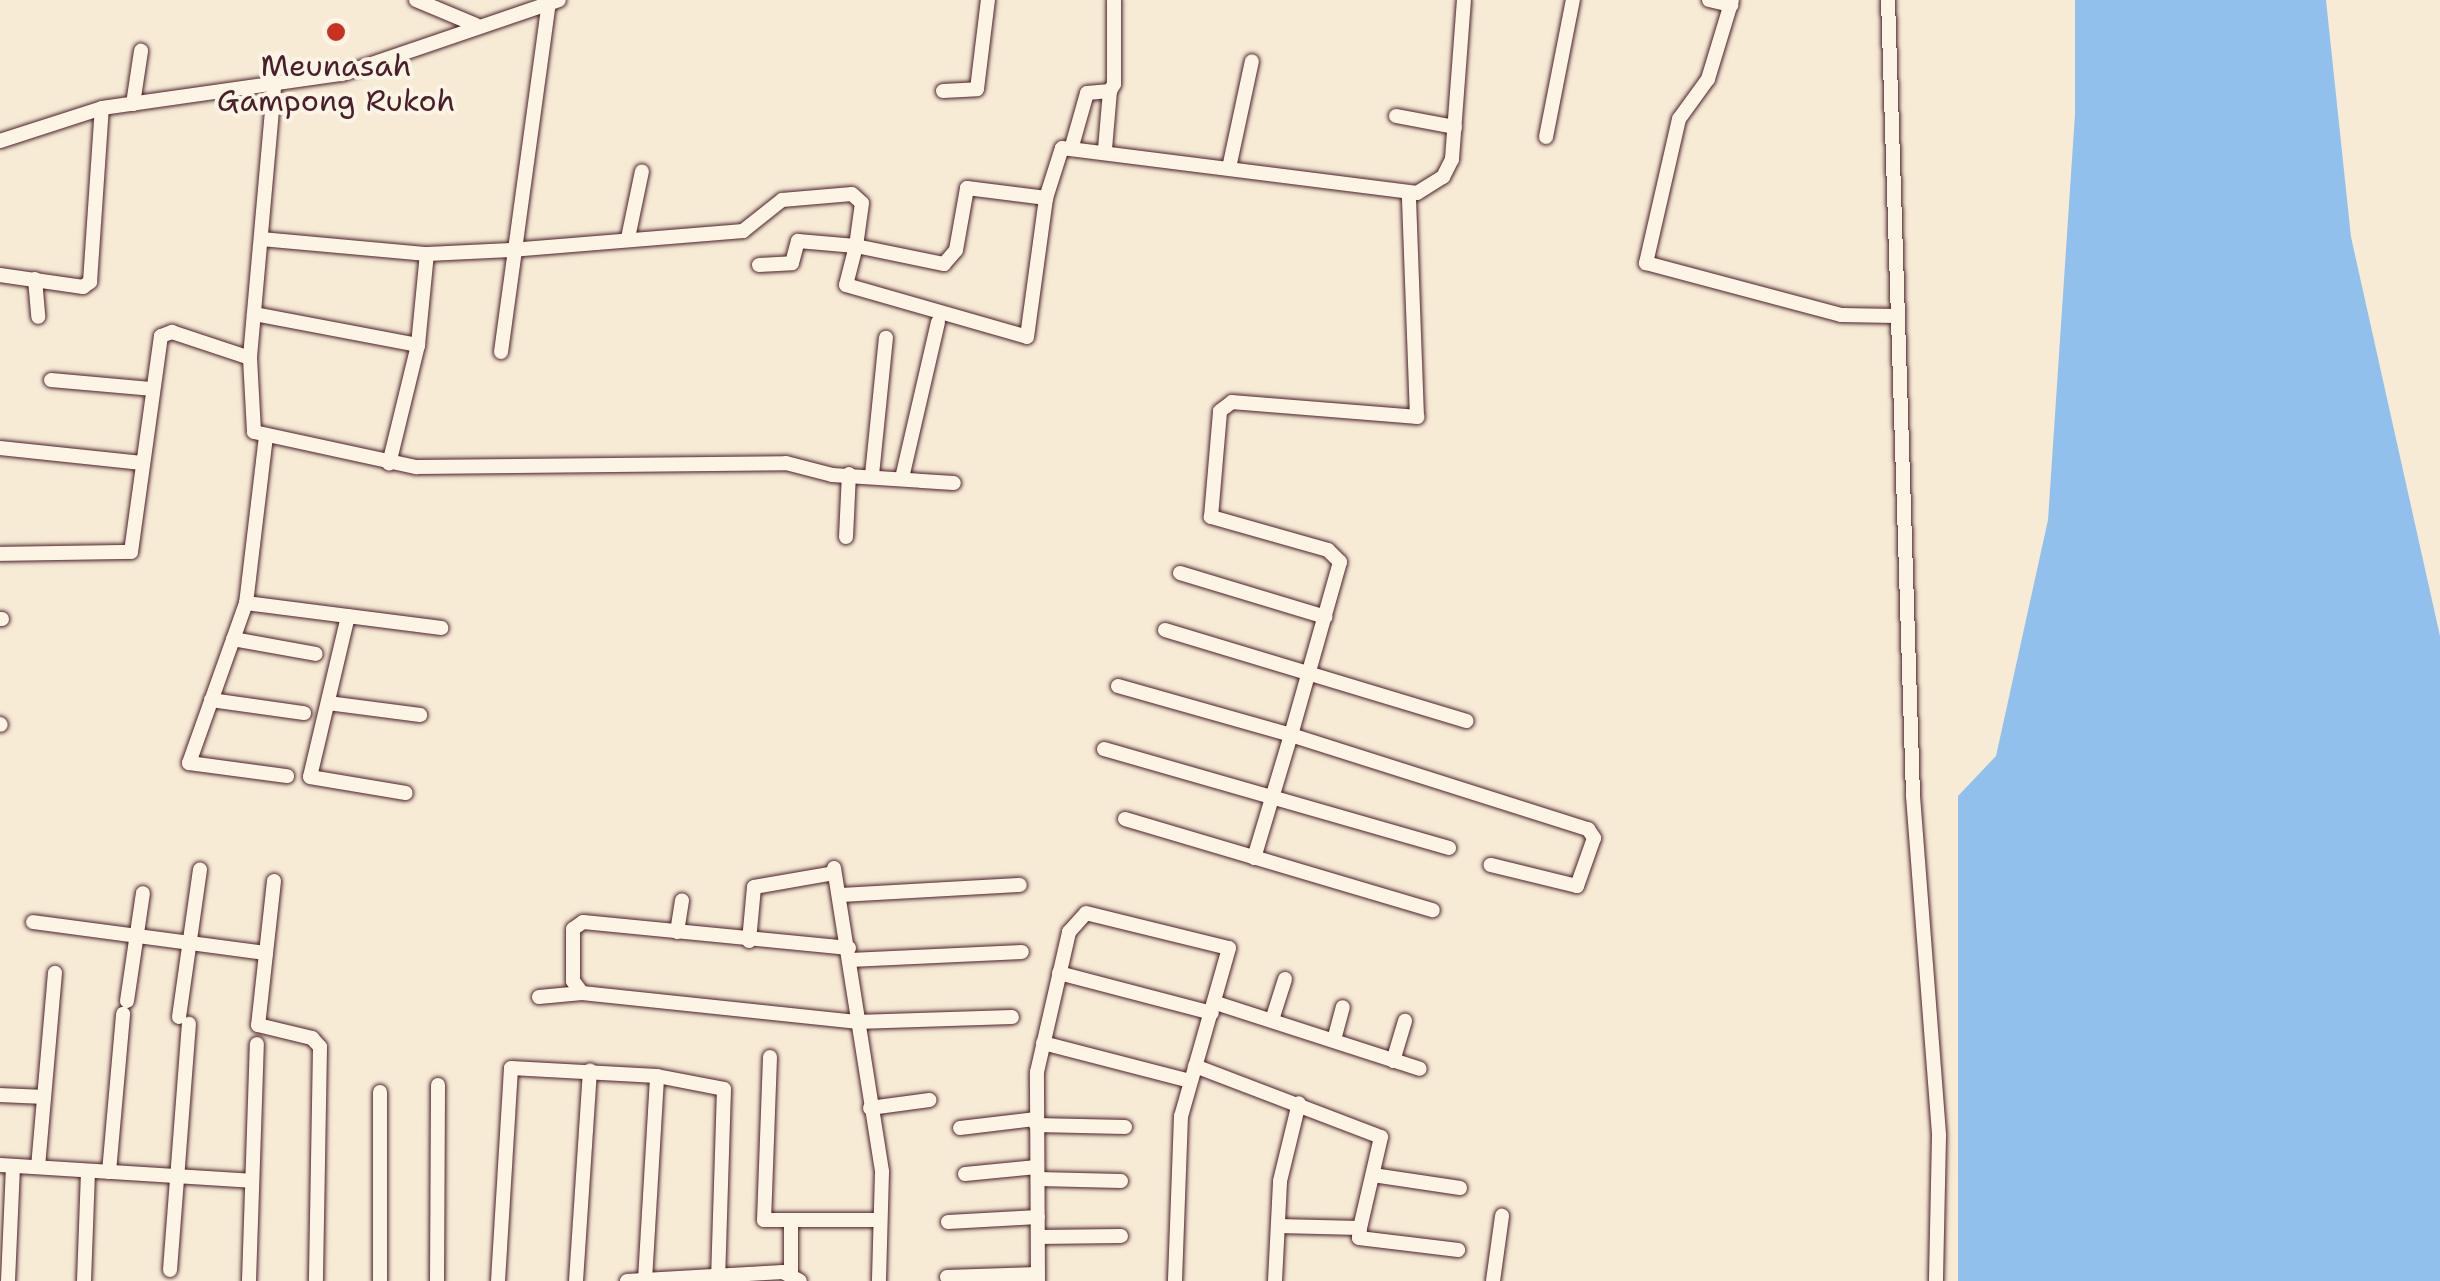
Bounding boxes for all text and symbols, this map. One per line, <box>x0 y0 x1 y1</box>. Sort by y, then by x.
marker: Meunasah Gampong Rukoh <box>325 21 347 43</box>
place label: Meunasah Gampong Rukoh <box>217 48 455 118</box>

